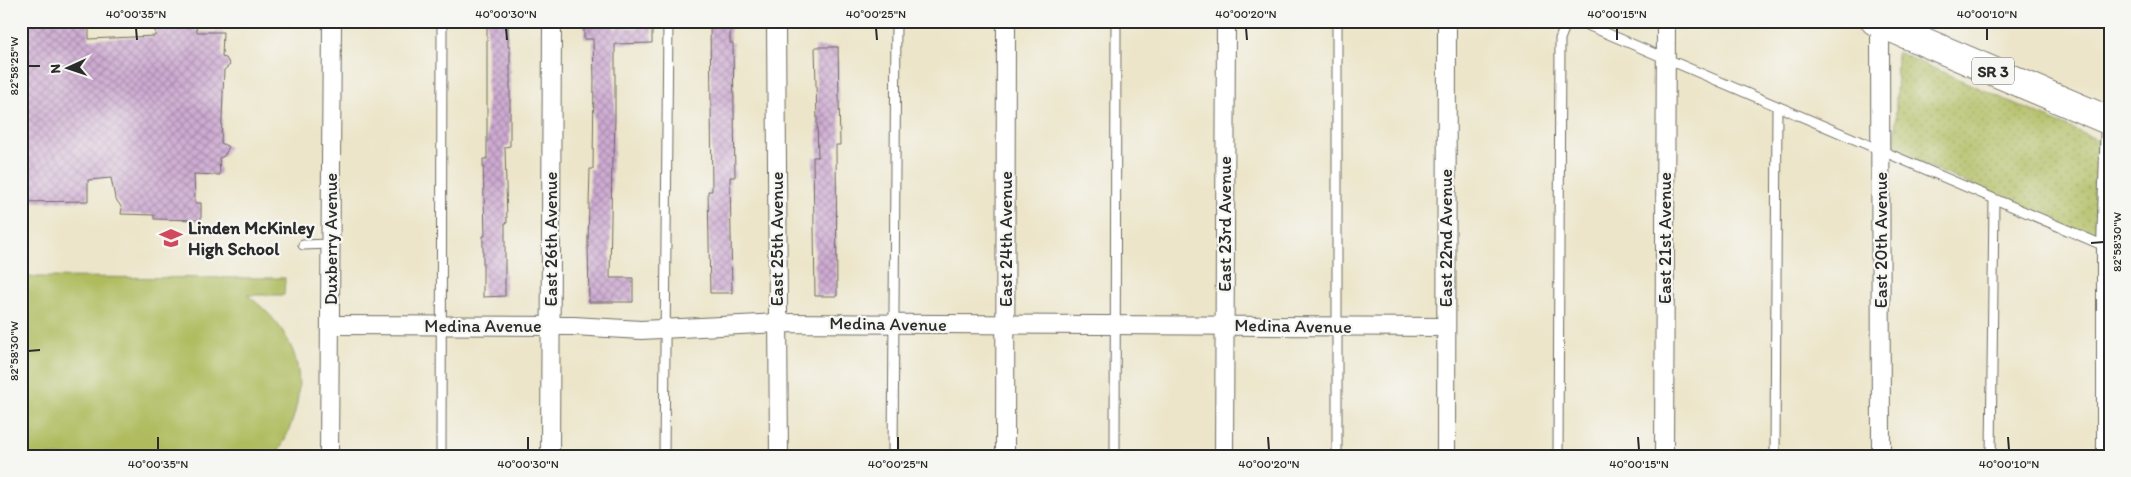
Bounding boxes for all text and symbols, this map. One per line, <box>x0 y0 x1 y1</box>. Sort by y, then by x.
text: 40°00'35"N <box>106 7 166 21</box>
text: 40°00'30"N <box>475 7 537 21</box>
text: 40°00'25"N <box>846 7 906 21</box>
text: 40°00'20"N <box>1215 7 1277 21</box>
text: 40°00'15"N <box>1587 7 1647 21</box>
text: 40°00'10"N <box>1957 7 2017 21</box>
text: 82°58'25"W <box>7 37 21 95</box>
north arrow <box>42 42 92 92</box>
road number: SR 3 <box>1972 58 2014 84</box>
text: N <box>47 63 64 74</box>
street label: East 23rd Avenue <box>1214 156 1236 292</box>
street label: East 22nd Avenue <box>1435 169 1457 307</box>
street label: East 24th Avenue <box>995 171 1017 307</box>
street label: East 26th Avenue <box>540 172 562 306</box>
street label: East 25th Avenue <box>766 172 788 306</box>
street label: East 21st Avenue <box>1654 172 1676 304</box>
street label: East 20th Avenue <box>1870 172 1892 308</box>
street label: Duxberry Avenue <box>320 173 342 305</box>
text: 82°58'30"W <box>2110 212 2124 272</box>
place label: Linden McKinley High School <box>188 217 315 260</box>
school or university icon: Linden McKinley High School <box>158 225 184 251</box>
street label: Medina Avenue <box>829 312 947 336</box>
street label: Medina Avenue <box>1234 314 1352 338</box>
street label: Medina Avenue <box>424 315 542 337</box>
text: 82°58'30"W <box>7 321 21 381</box>
text: 40°00'35"N <box>128 457 188 471</box>
text: 40°00'30"N <box>497 457 559 471</box>
text: 40°00'25"N <box>868 457 928 471</box>
text: 40°00'20"N <box>1238 457 1300 471</box>
text: 40°00'15"N <box>1609 457 1669 471</box>
text: 40°00'10"N <box>1979 457 2039 471</box>

